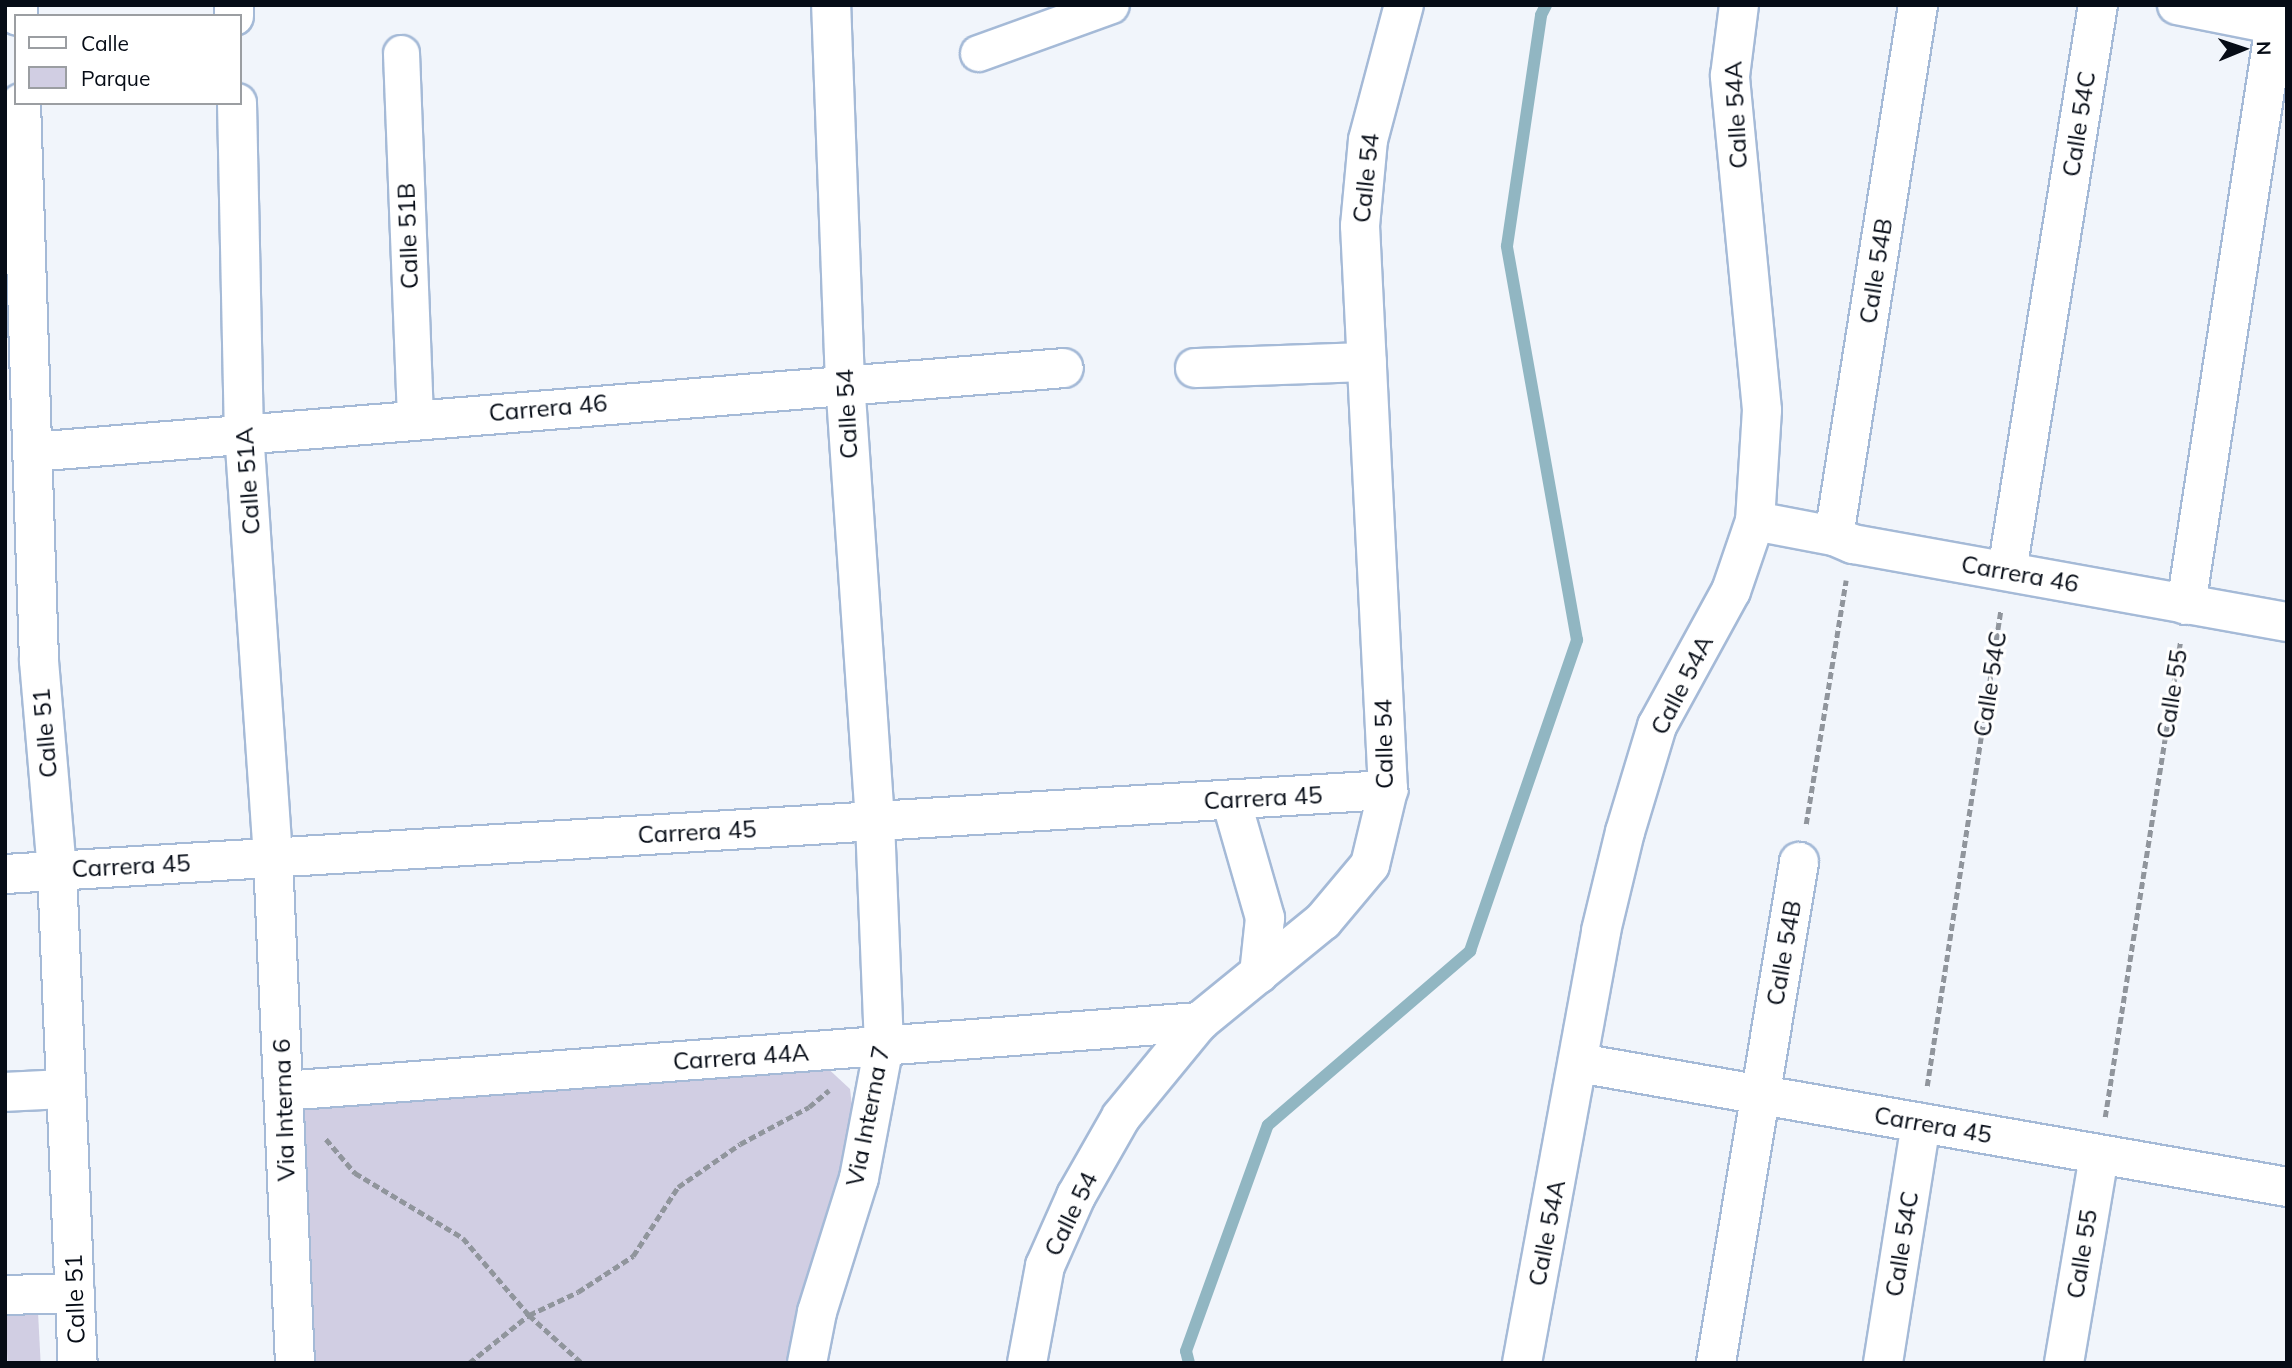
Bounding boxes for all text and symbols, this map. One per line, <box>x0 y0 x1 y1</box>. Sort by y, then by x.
legend <box>14 14 242 105</box>
north arrow <box>2208 14 2278 84</box>
text: Calle <box>81 30 129 56</box>
text: N <box>2252 41 2276 56</box>
street label: Calle 54A <box>1719 61 1753 169</box>
text: Parque <box>81 65 150 91</box>
street label: Calle 54C <box>2056 69 2102 179</box>
street label: Calle 54 <box>1347 132 1385 224</box>
street label: Calle 51B <box>392 182 424 290</box>
street label: Calle 54B <box>1853 216 1899 326</box>
street label: Calle 54 <box>830 368 864 460</box>
street label: Carrera 46 <box>488 388 608 428</box>
street label: Calle 51A <box>230 426 266 536</box>
street label: Carrera 46 <box>1959 550 2081 598</box>
street label: Calle 54C <box>1967 629 2013 739</box>
street label: Calle 54A <box>1645 631 1719 739</box>
street label: Calle 55 <box>2151 647 2193 741</box>
street label: Calle 51 <box>27 687 63 779</box>
street label: Calle 54 <box>1369 699 1399 789</box>
street label: Carrera 45 <box>1203 781 1323 815</box>
street label: Carrera 45 <box>637 815 757 849</box>
street label: Carrera 45 <box>71 849 191 883</box>
street label: Calle 54B <box>1761 898 1807 1008</box>
street label: Via Interna 6 <box>267 1038 301 1182</box>
street label: Carrera 44A <box>672 1038 810 1076</box>
street label: Via Interna 7 <box>840 1043 896 1189</box>
street label: Carrera 45 <box>1872 1101 1994 1149</box>
street label: Calle 54 <box>1038 1167 1104 1261</box>
street label: Calle 54A <box>1523 1177 1571 1289</box>
street label: Calle 54C <box>1879 1189 1925 1299</box>
street label: Calle 55 <box>2061 1207 2103 1301</box>
street label: Calle 51 <box>59 1254 91 1344</box>

